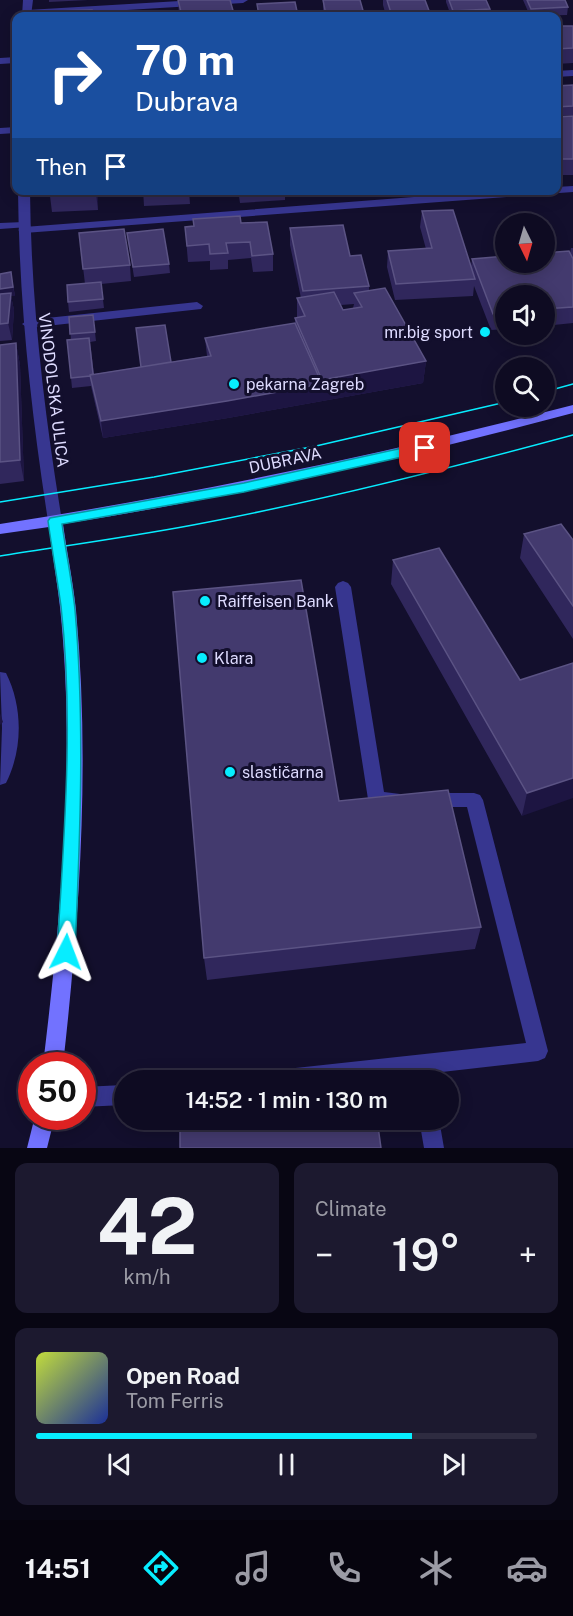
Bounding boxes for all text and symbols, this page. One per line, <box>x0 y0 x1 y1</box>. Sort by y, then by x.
text: 70 m <box>135 35 235 84</box>
icon: right <box>36 36 114 114</box>
text: Dubrava <box>135 85 238 117</box>
icon: arrive <box>99 150 132 183</box>
text: Then <box>36 154 87 180</box>
north arrow <box>495 213 555 273</box>
map controls <box>495 213 555 417</box>
button: sound <box>495 285 555 345</box>
street label: VINODOLSKA ULICA <box>35 312 72 468</box>
place label: mr.big sport <box>384 323 473 342</box>
marker: mr.big sport <box>478 325 492 339</box>
button: search <box>495 357 555 417</box>
place label: pekarna Zagreb <box>246 375 364 394</box>
marker: pekarna Zagreb <box>227 377 241 391</box>
pin <box>399 422 450 473</box>
icon: arrive <box>408 431 441 464</box>
street label: DUBRAVA <box>247 444 323 477</box>
place label: Raiffeisen Bank <box>217 592 334 611</box>
marker: Raiffeisen Bank <box>198 594 212 608</box>
place label: Klara <box>214 649 253 668</box>
marker: Klara <box>195 651 209 665</box>
place label: slastičarna <box>242 763 323 782</box>
marker: slastičarna <box>223 765 237 779</box>
position arrow <box>34 920 98 984</box>
speed limit sign: 50 <box>18 1052 96 1130</box>
text: 14:52 · 1 min · 130 m <box>185 1087 388 1113</box>
text: 42 <box>97 1180 197 1272</box>
text: Climate <box>315 1197 387 1221</box>
text: 19° <box>392 1228 460 1281</box>
text: − <box>315 1236 333 1274</box>
text: + <box>519 1236 537 1274</box>
text: km/h <box>123 1265 171 1289</box>
text: Open Road <box>126 1363 240 1389</box>
text: Tom Ferris <box>126 1389 224 1413</box>
icon: previous <box>103 1448 136 1481</box>
icon: pause <box>270 1448 303 1481</box>
icon: next <box>437 1448 470 1481</box>
icon: directions <box>140 1547 182 1589</box>
icon: music <box>232 1547 274 1589</box>
icon: phone <box>323 1547 365 1589</box>
icon: climate <box>415 1547 457 1589</box>
icon: car <box>506 1547 548 1589</box>
text: 14:51 <box>25 1552 91 1584</box>

